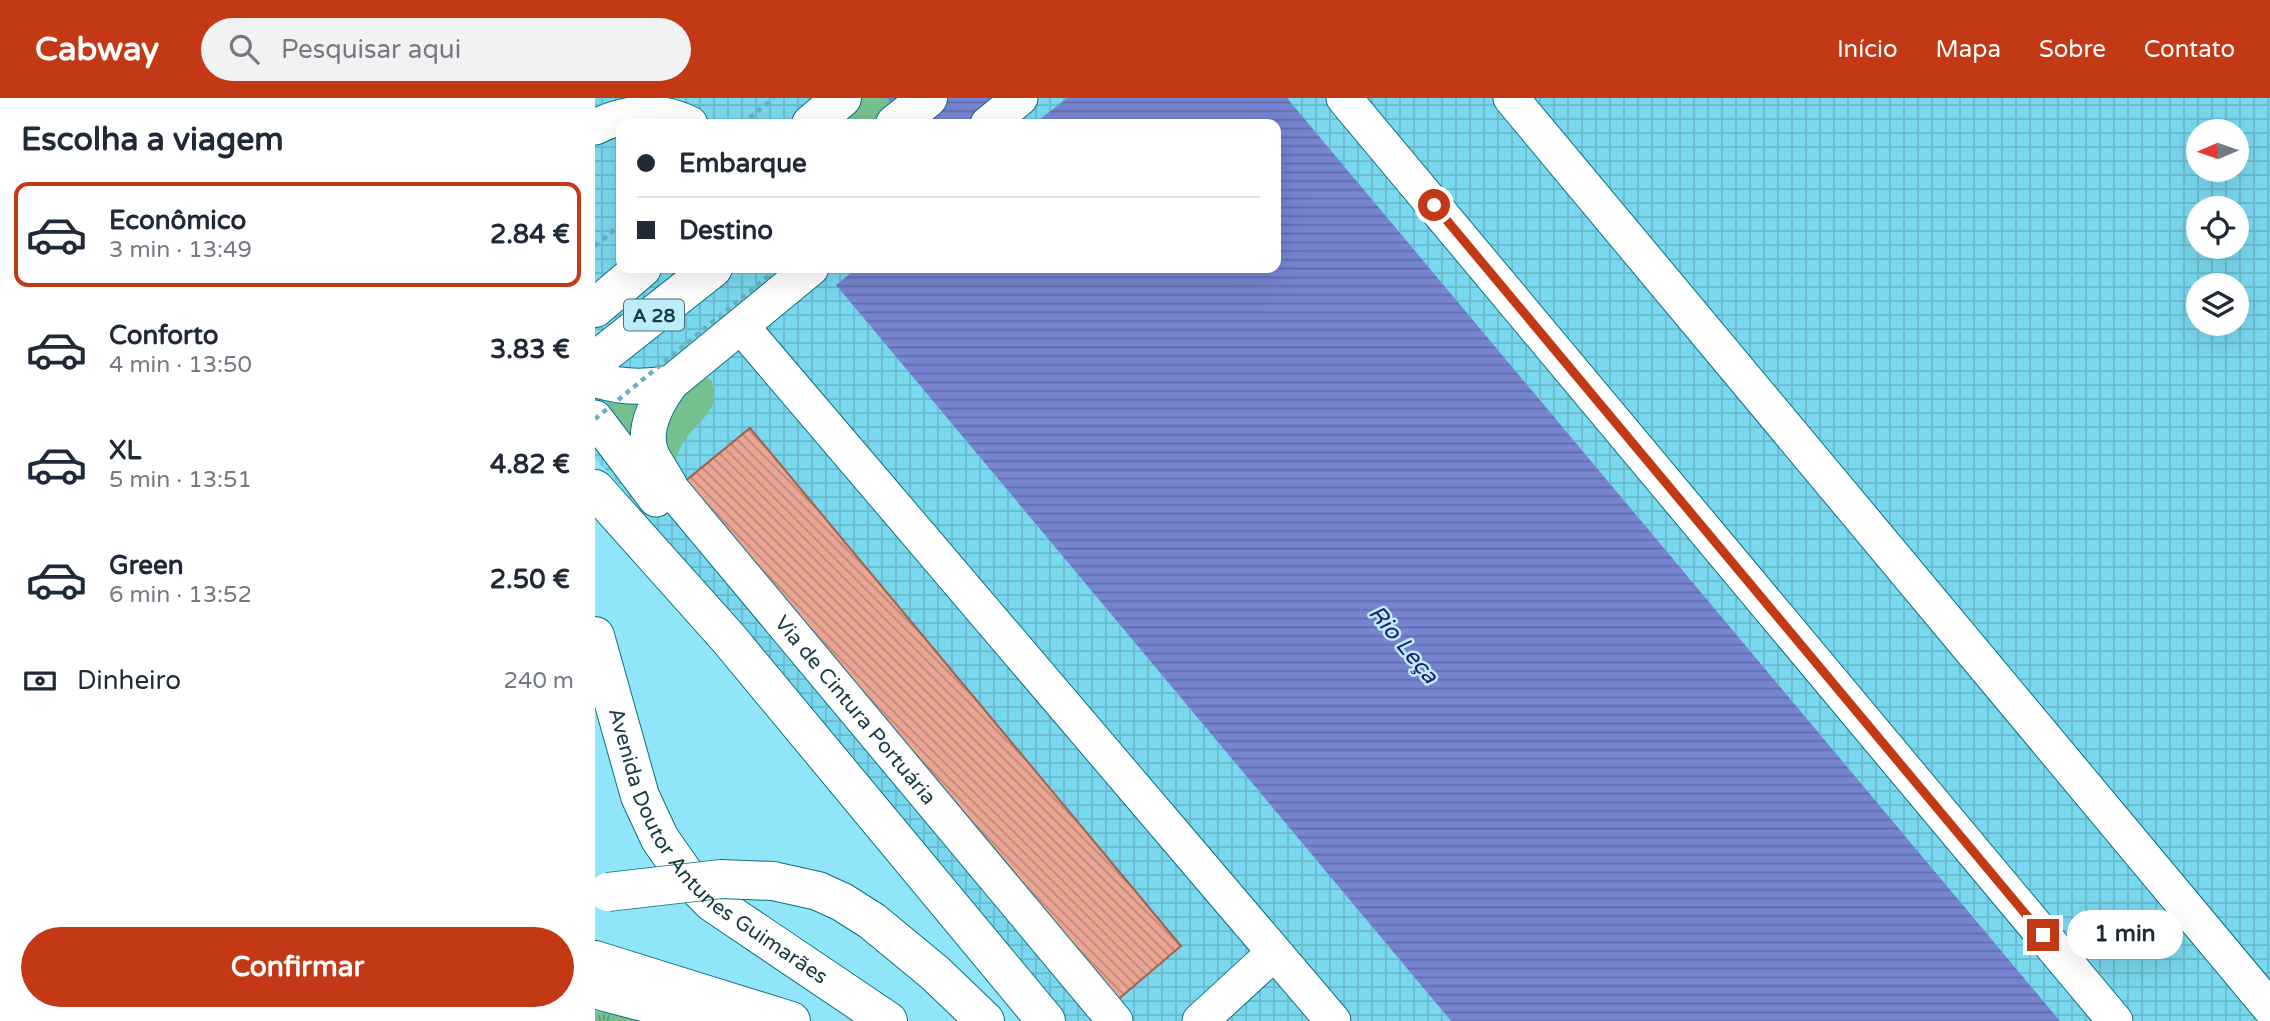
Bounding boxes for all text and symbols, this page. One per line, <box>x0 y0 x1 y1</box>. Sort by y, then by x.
search box <box>201 18 691 81</box>
text: Cabway <box>35 30 159 69</box>
icon: search <box>225 30 263 68</box>
text: Pesquisar aqui <box>281 34 461 65</box>
text: Início <box>1837 35 1898 64</box>
text: Mapa <box>1936 35 2001 64</box>
text: Sobre <box>2039 35 2106 64</box>
text: Contato <box>2144 35 2235 64</box>
north arrow <box>2186 119 2249 182</box>
map controls <box>2186 119 2249 336</box>
text: Escolha a viagem <box>21 121 284 159</box>
text: Embarque <box>679 148 807 179</box>
route start <box>1418 189 1450 221</box>
button: locate <box>2186 196 2249 259</box>
icon: car <box>25 203 88 266</box>
text: Econômico <box>109 205 246 236</box>
text: Destino <box>679 215 773 246</box>
text: 2.84 € <box>490 219 570 250</box>
text: 3 min · 13:49 <box>109 236 252 264</box>
button: layers <box>2186 273 2249 336</box>
road number: A 28 <box>624 300 684 330</box>
icon: car <box>25 318 88 381</box>
text: Conforto <box>109 320 218 351</box>
text: 3.83 € <box>490 334 570 365</box>
text: 4 min · 13:50 <box>109 351 252 379</box>
icon: car <box>25 433 88 496</box>
text: XL <box>109 435 141 466</box>
text: 4.82 € <box>490 449 570 480</box>
text: 5 min · 13:51 <box>109 466 252 494</box>
icon: car <box>25 548 88 611</box>
text: Green <box>109 550 184 581</box>
text: 2.50 € <box>490 564 570 595</box>
text: 6 min · 13:52 <box>109 581 252 609</box>
water label: Rio Leça <box>1362 600 1445 690</box>
street label: Via de Cintura Portuária <box>769 611 941 810</box>
icon: cash <box>21 662 59 700</box>
text: Dinheiro <box>77 665 181 696</box>
text: 240 m <box>504 667 574 695</box>
street label: Avenida Doutor Antunes Guimarães <box>603 705 832 990</box>
callout: 1 min <box>2067 910 2183 960</box>
route end <box>2027 919 2059 951</box>
text: 1 min <box>2094 920 2156 948</box>
button: Confirmar <box>21 927 574 1007</box>

